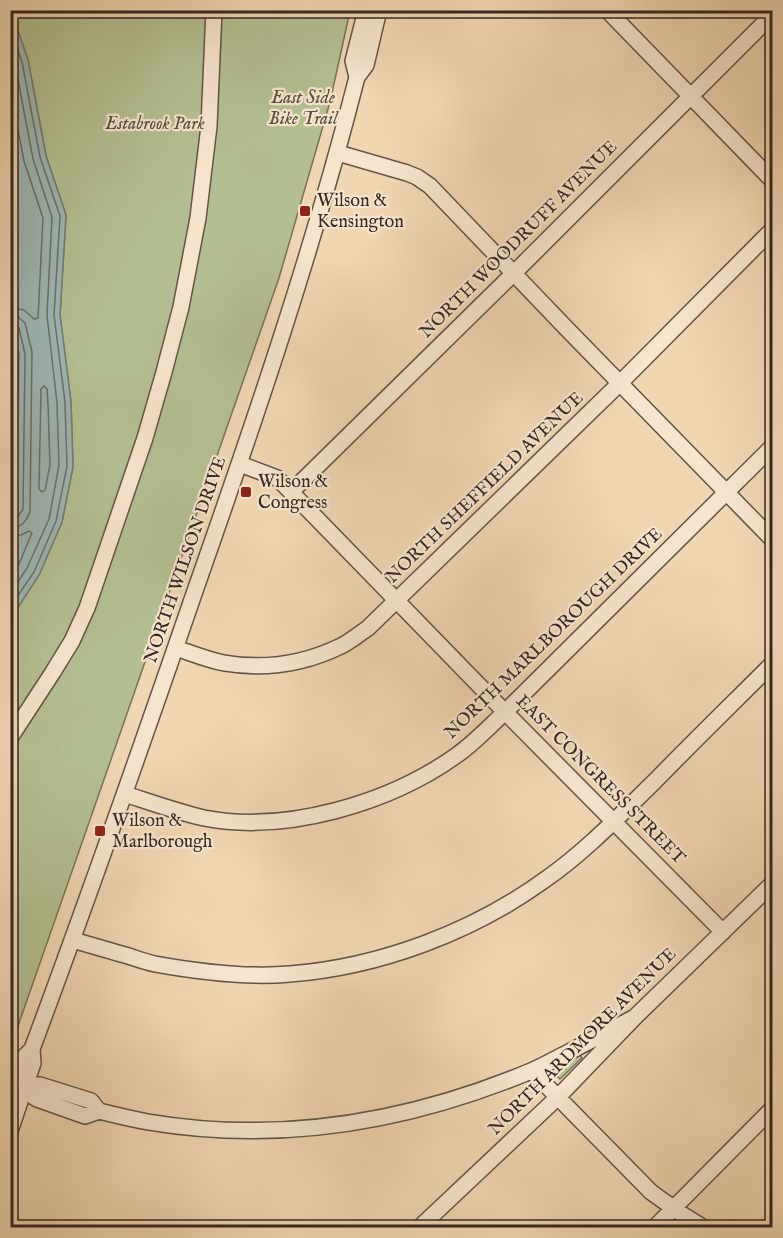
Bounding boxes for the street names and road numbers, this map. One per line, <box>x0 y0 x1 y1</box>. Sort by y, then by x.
street label: NORTH WOODRUFF AVENUE <box>415 136 623 344</box>
street label: NORTH SHEFFIELD AVENUE <box>381 387 589 589</box>
street label: NORTH WILSON DRIVE <box>140 454 232 666</box>
street label: NORTH MARLBOROUGH DRIVE <box>440 523 668 745</box>
street label: EAST CONGRESS STREET <box>510 690 690 870</box>
street label: NORTH ARDMORE AVENUE <box>484 943 682 1141</box>

